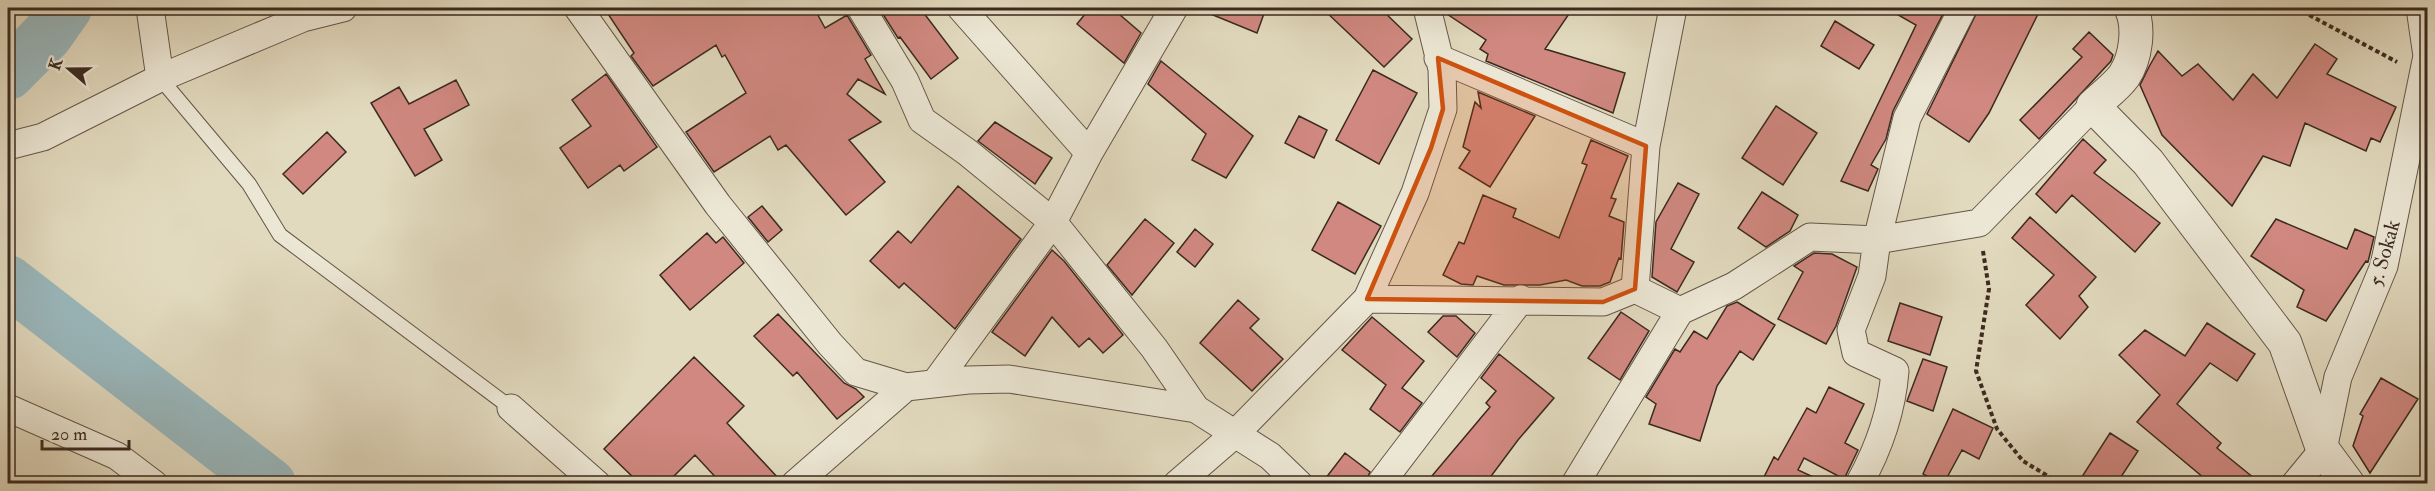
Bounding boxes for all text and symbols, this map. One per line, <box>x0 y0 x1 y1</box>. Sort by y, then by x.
north arrow <box>39 39 99 99</box>
text: K <box>45 55 67 73</box>
street label: 5. Sokak <box>2362 217 2407 289</box>
scale bar <box>42 413 129 451</box>
text: 20 m <box>51 423 87 446</box>

